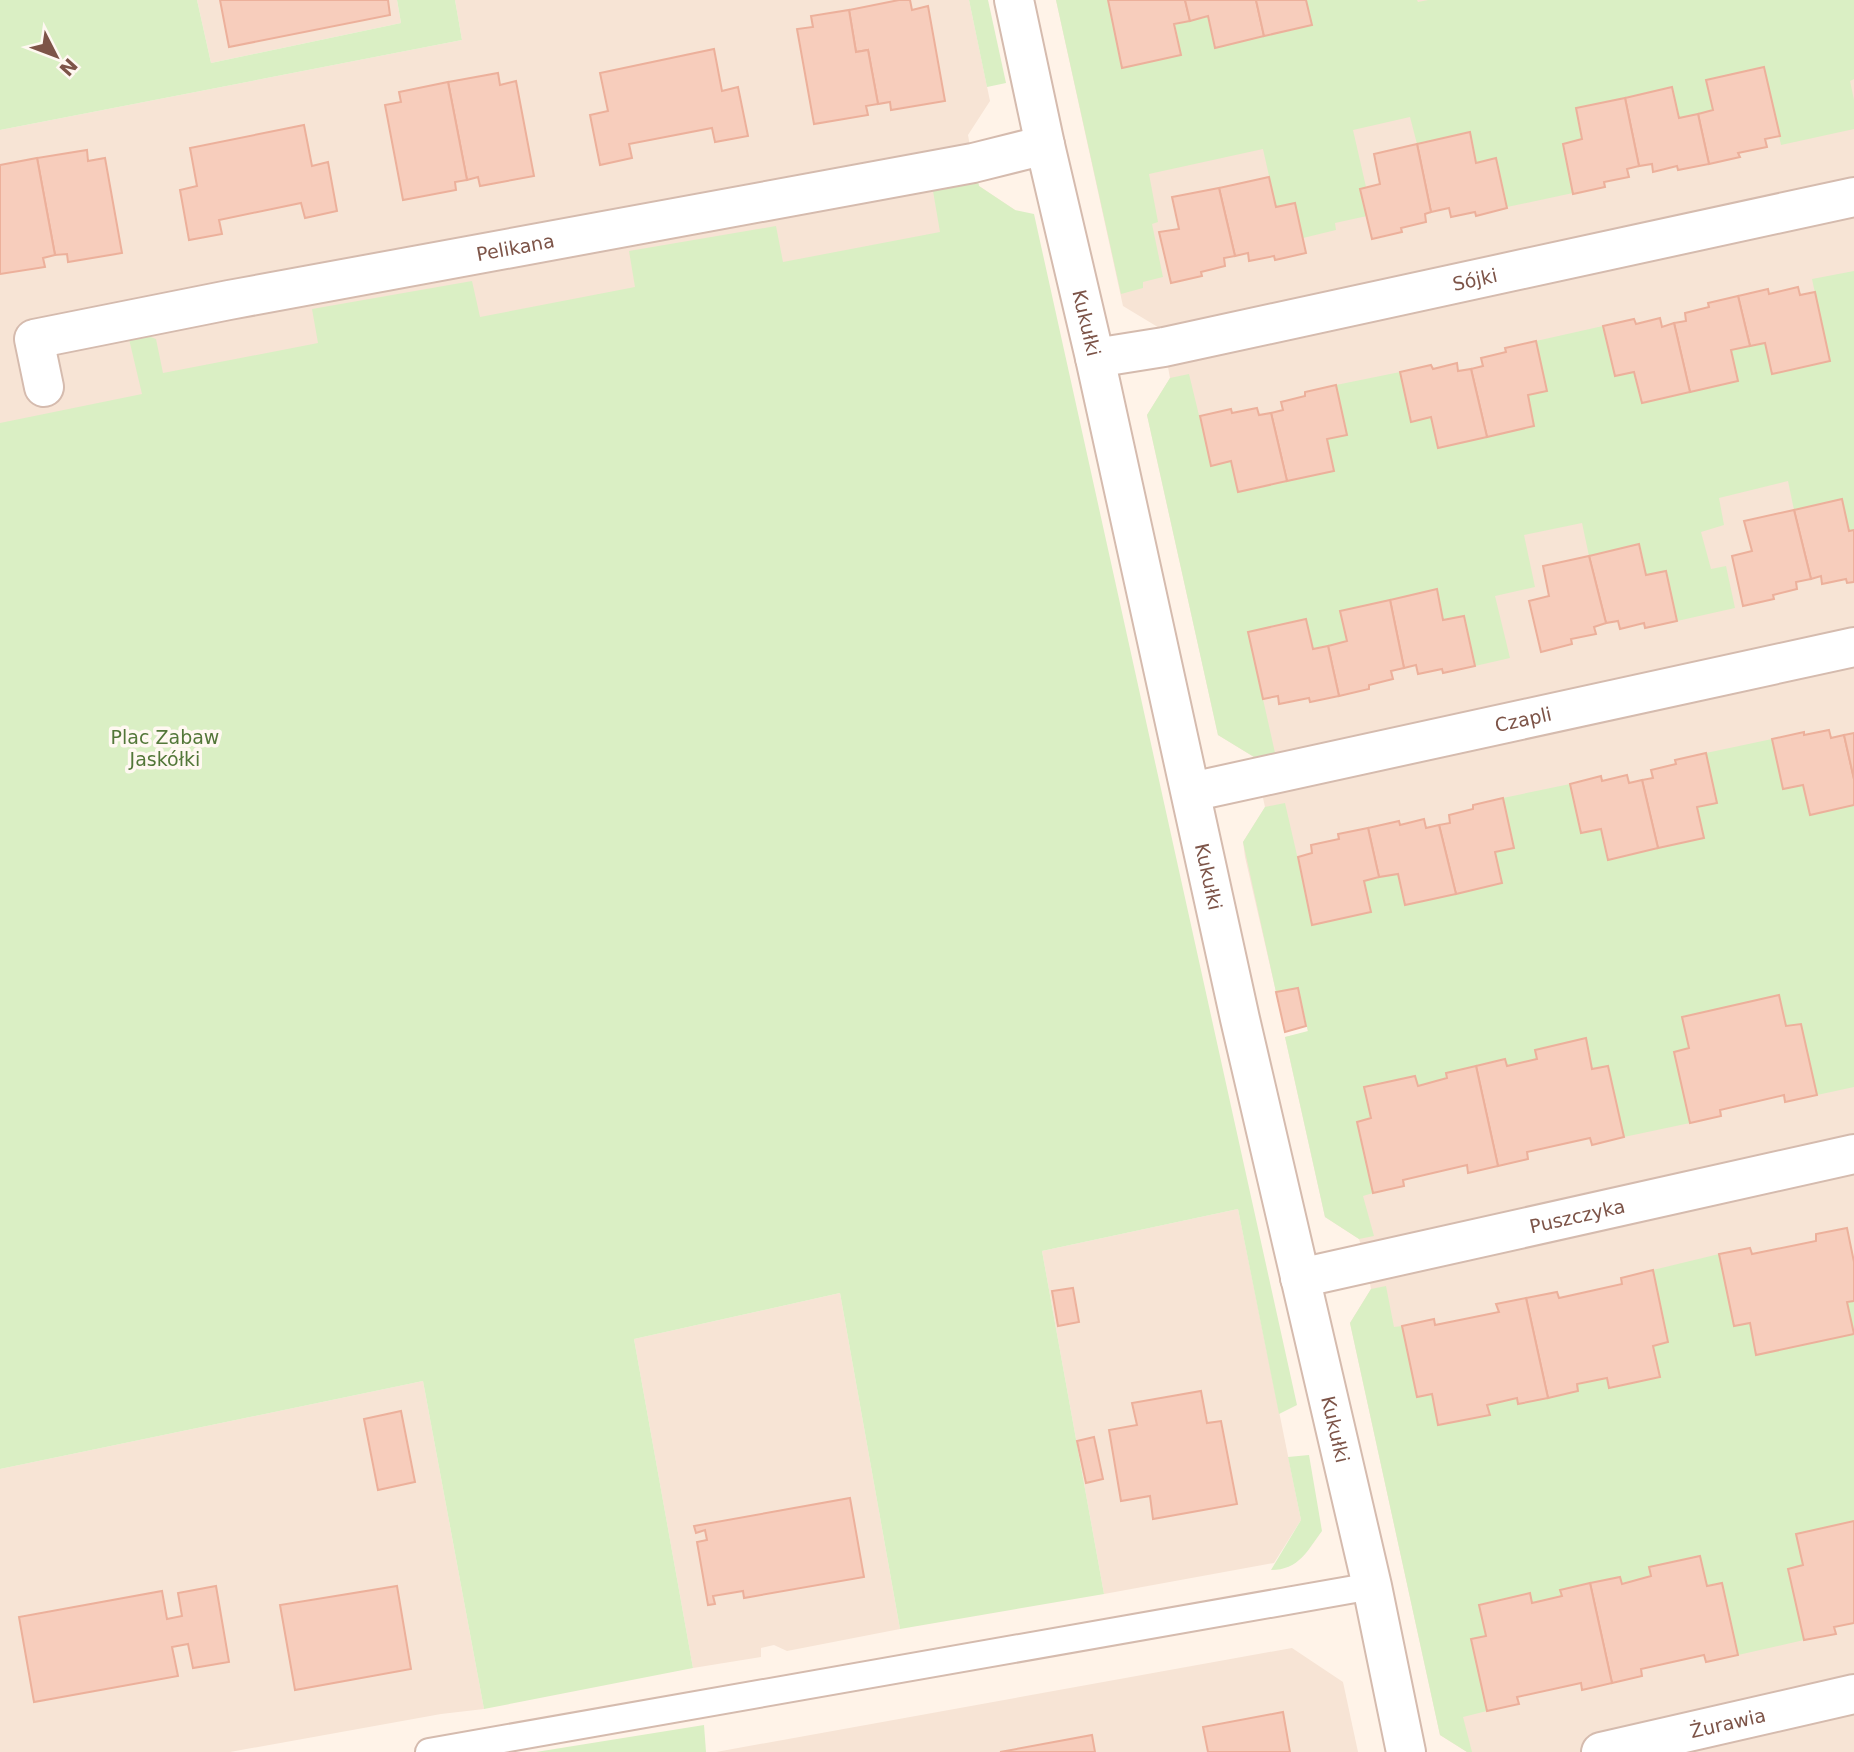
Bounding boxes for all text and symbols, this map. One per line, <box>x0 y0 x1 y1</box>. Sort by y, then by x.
north arrow <box>21 21 91 91</box>
text: N <box>55 54 82 81</box>
street label: Pelikana <box>474 229 556 265</box>
street label: Sójki <box>1450 264 1499 295</box>
street label: Kukułki <box>1068 287 1105 358</box>
street label: Czapli <box>1493 702 1554 736</box>
park label: Plac Zabaw Jaskółki <box>111 726 219 770</box>
street label: Kukułki <box>1191 841 1227 912</box>
street label: Puszczyka <box>1527 1195 1627 1237</box>
street label: Kukułki <box>1317 1394 1354 1465</box>
street label: Żurawia <box>1688 1704 1768 1742</box>

